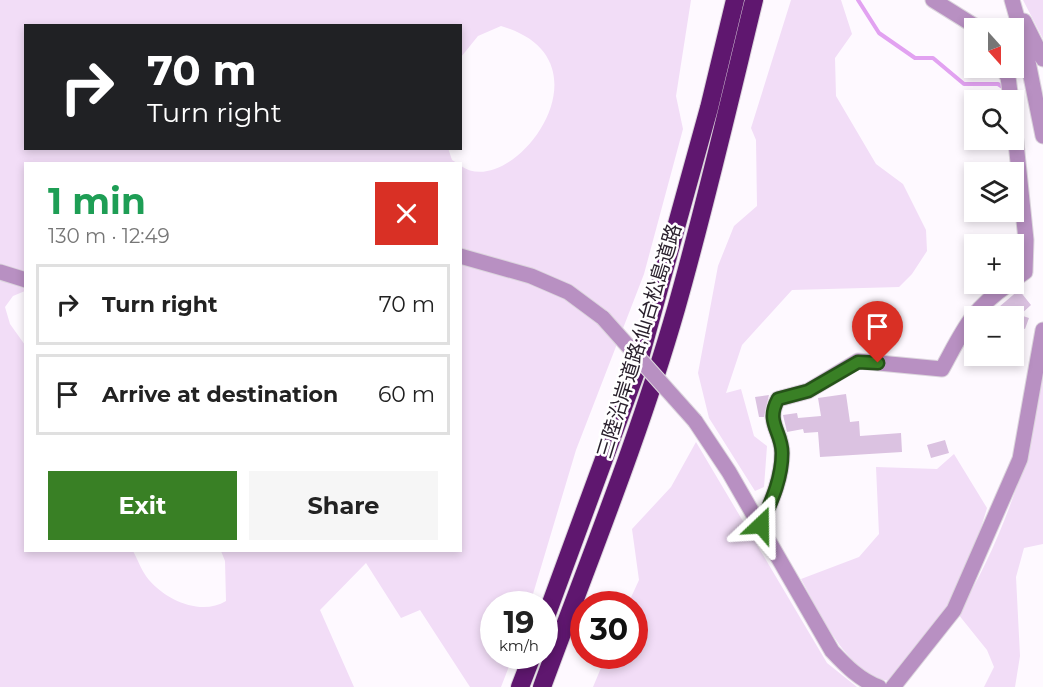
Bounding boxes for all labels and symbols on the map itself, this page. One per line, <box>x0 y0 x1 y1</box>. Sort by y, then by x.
north arrow <box>964 18 1024 78</box>
street label: 三陸沿岸道路;仙台松島道路 <box>592 221 686 461</box>
pin <box>852 301 903 363</box>
position arrow <box>729 493 793 557</box>
speed limit sign: 30 <box>570 591 648 669</box>

